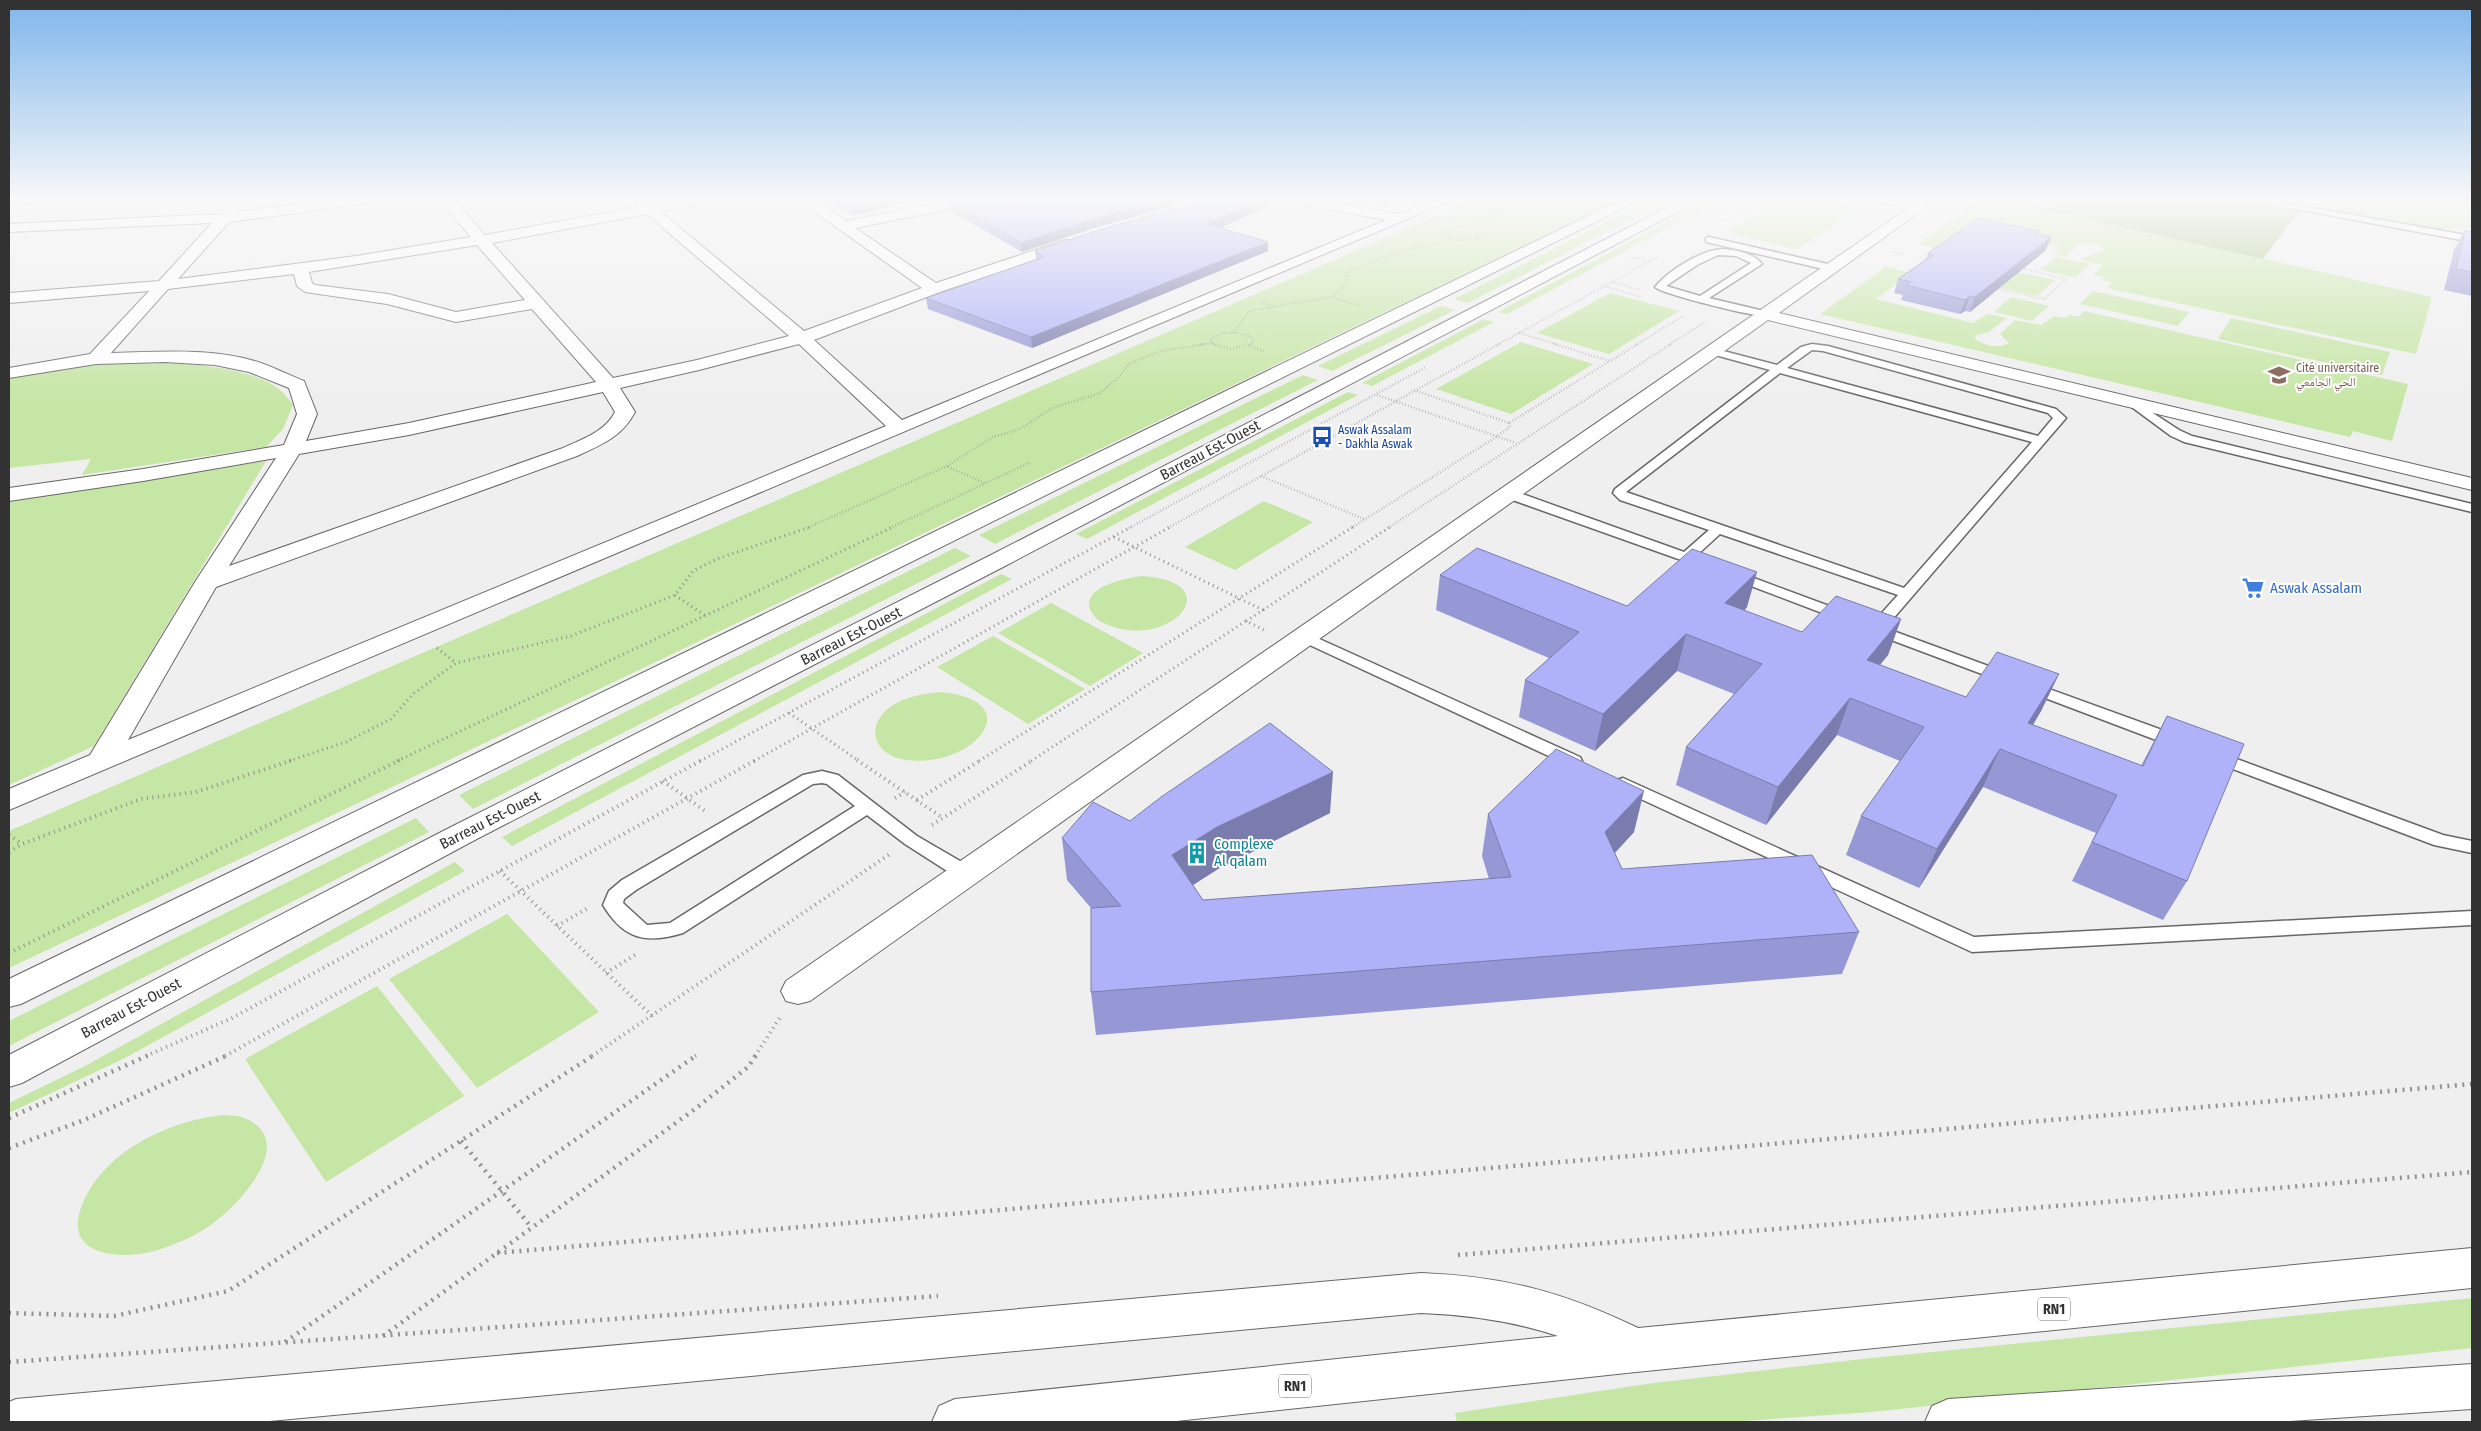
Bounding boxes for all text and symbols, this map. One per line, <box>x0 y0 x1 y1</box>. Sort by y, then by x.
place label: Cité universitaire الحي الجامعي <box>2296 361 2379 392</box>
school or university icon: Cité universitaire الحي الجامعي <box>2266 362 2292 388</box>
street label: Barreau Est-Ouest <box>1157 416 1263 484</box>
place label: Aswak Assalam - Dakhla Aswak <box>1338 423 1413 451</box>
bus stop icon: Aswak Assalam - Dakhla Aswak <box>1309 424 1335 450</box>
supermarket icon: Aswak Assalam <box>2240 575 2266 601</box>
place label: Aswak Assalam <box>2270 579 2362 597</box>
street label: Barreau Est-Ouest <box>798 603 905 669</box>
street label: Barreau Est-Ouest <box>437 787 544 853</box>
place label: Complexe Al qalam <box>1214 835 1274 870</box>
building icon: Complexe Al qalam <box>1184 840 1210 866</box>
street label: Barreau Est-Ouest <box>78 974 184 1042</box>
road number: RN1 <box>2038 1298 2070 1320</box>
road number: RN1 <box>1279 1374 1311 1398</box>

